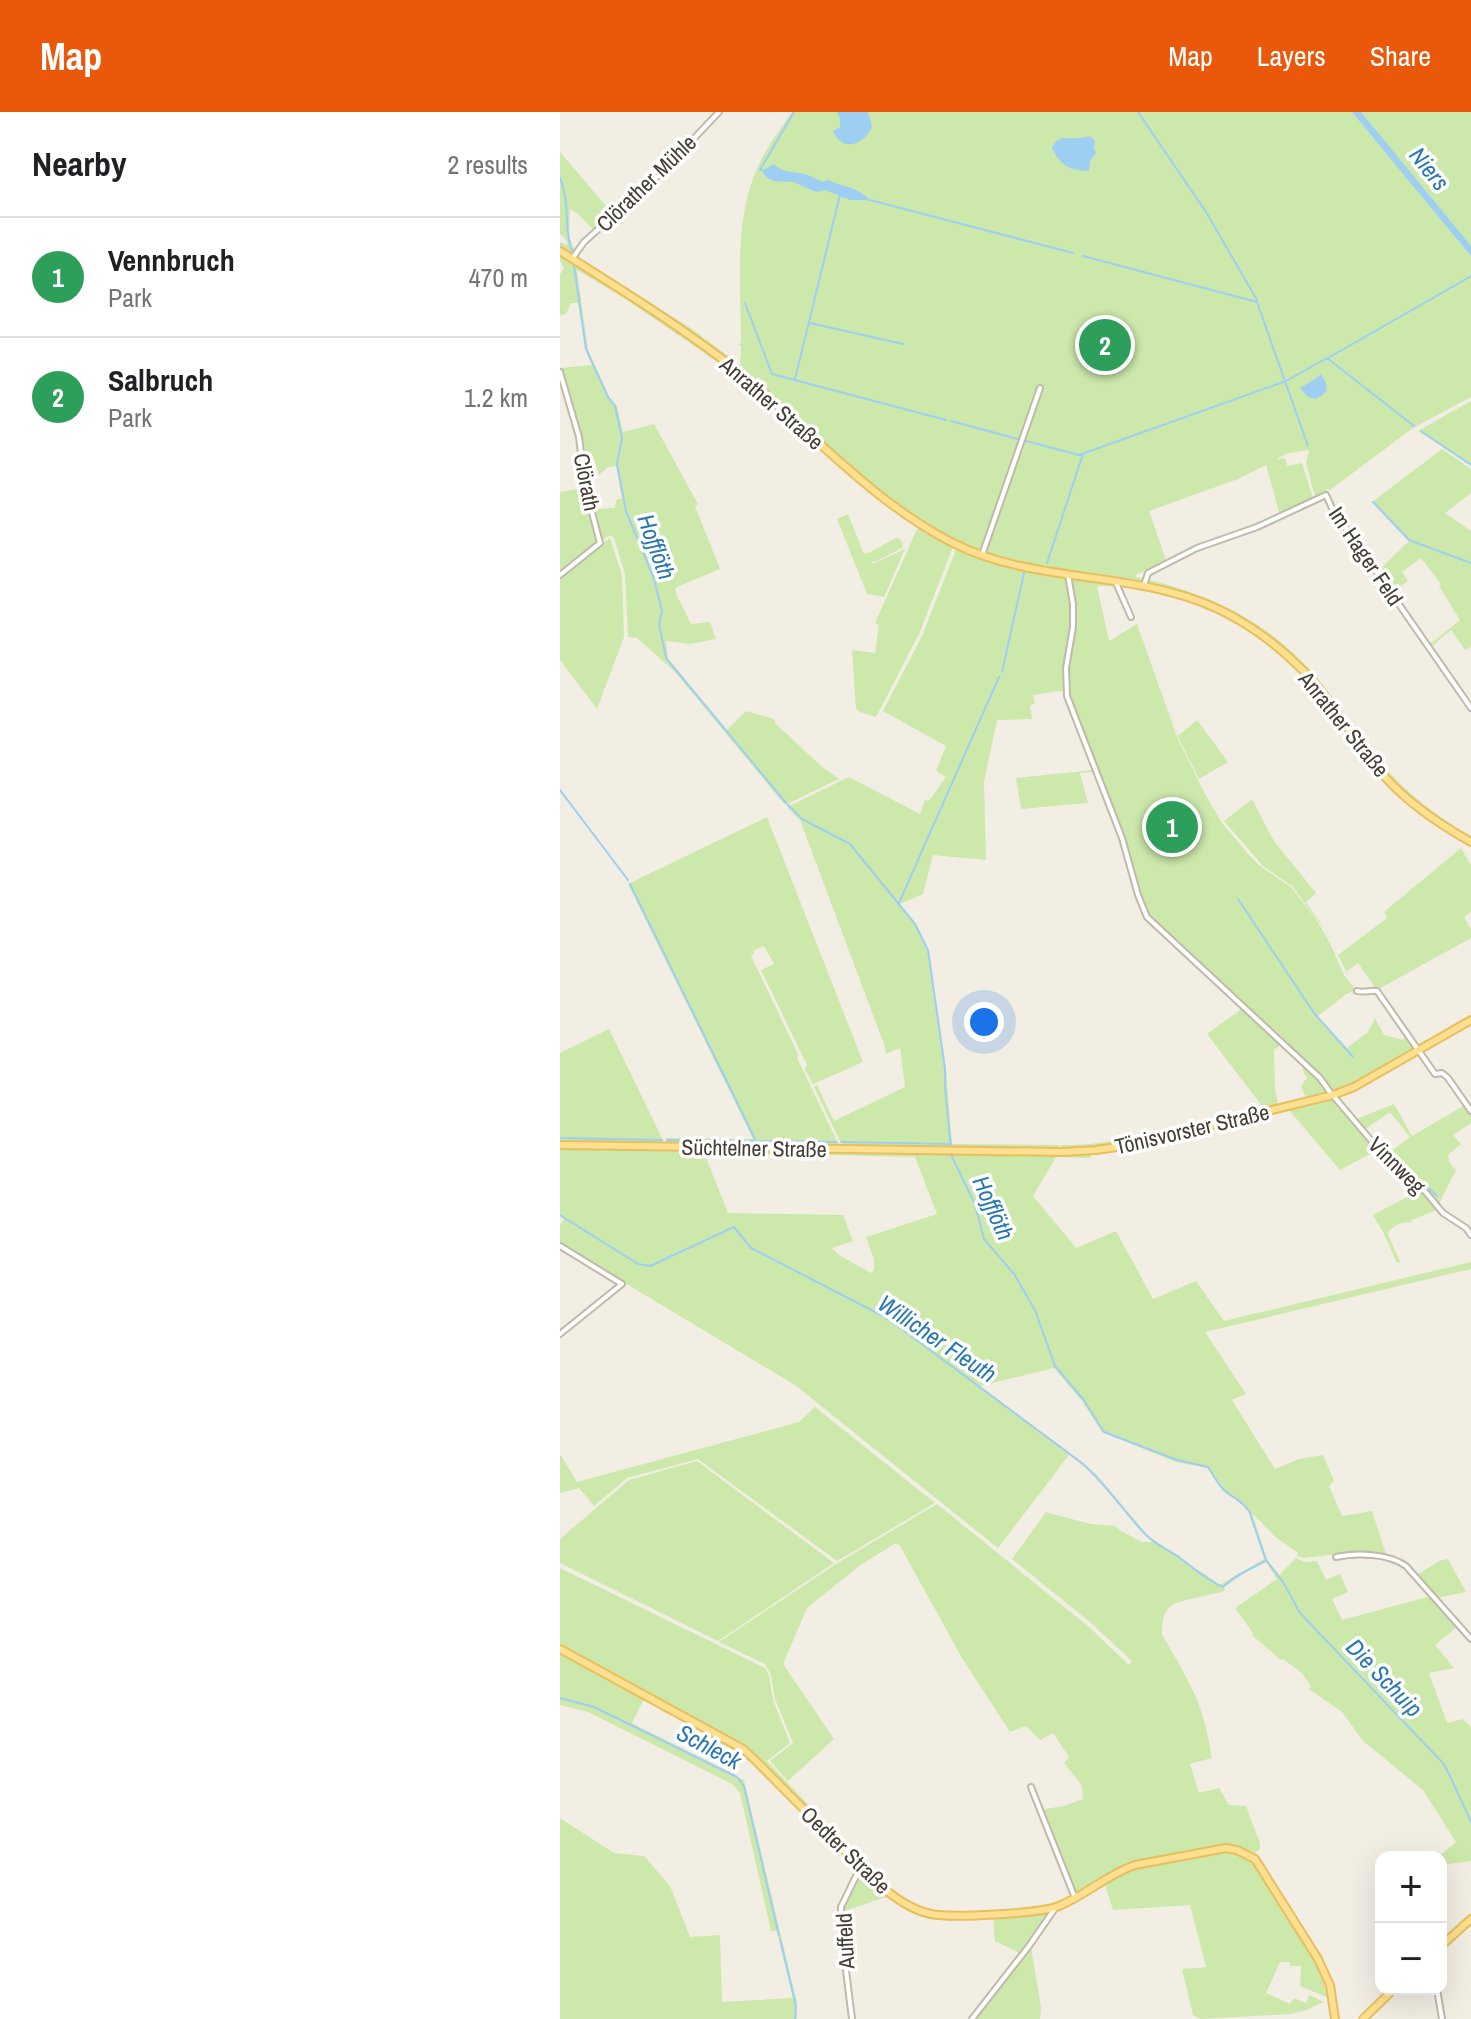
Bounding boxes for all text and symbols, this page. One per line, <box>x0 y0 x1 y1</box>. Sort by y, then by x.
text: Map <box>40 31 102 82</box>
text: Map <box>1168 37 1213 75</box>
text: Layers <box>1257 37 1326 75</box>
text: Share <box>1370 37 1431 75</box>
street label: Clörather Mühle <box>589 128 703 238</box>
water label: Niers <box>1403 140 1457 197</box>
text: Nearby <box>32 141 127 187</box>
text: 2 results <box>447 147 528 182</box>
text: Vennbruch <box>108 240 235 280</box>
text: 1 <box>52 260 64 295</box>
text: 470 m <box>469 260 528 295</box>
text: Park <box>108 280 152 315</box>
pin: 2 <box>1079 315 1131 375</box>
street label: Anrather Straße <box>713 349 830 456</box>
text: Salbruch <box>108 360 213 400</box>
text: 2 <box>52 380 64 415</box>
text: 1.2 km <box>464 380 528 415</box>
text: Park <box>108 400 152 435</box>
street label: Clörath <box>567 451 607 513</box>
street label: Im Hager Feld <box>1322 501 1410 611</box>
water label: Hofflöth <box>630 510 684 584</box>
street label: Anrather Straße <box>1291 664 1396 783</box>
pin: 1 <box>1146 797 1198 857</box>
your location <box>964 1002 1004 1042</box>
street label: Tönisvorster Straße <box>1112 1097 1272 1161</box>
street label: Vinnweg <box>1362 1130 1432 1200</box>
street label: Süchtelner Straße <box>681 1132 827 1164</box>
water label: Hofflöth <box>966 1170 1022 1245</box>
water label: Willicher Fleuth <box>872 1287 1003 1390</box>
water label: Die Schuip <box>1339 1631 1430 1723</box>
water label: Schleck <box>672 1716 748 1777</box>
street label: Oedter Straße <box>794 1800 898 1900</box>
map controls <box>1375 1851 1447 1995</box>
button: + <box>1375 1851 1447 1923</box>
street label: Auffeld <box>829 1912 861 1971</box>
button: − <box>1375 1923 1447 1995</box>

